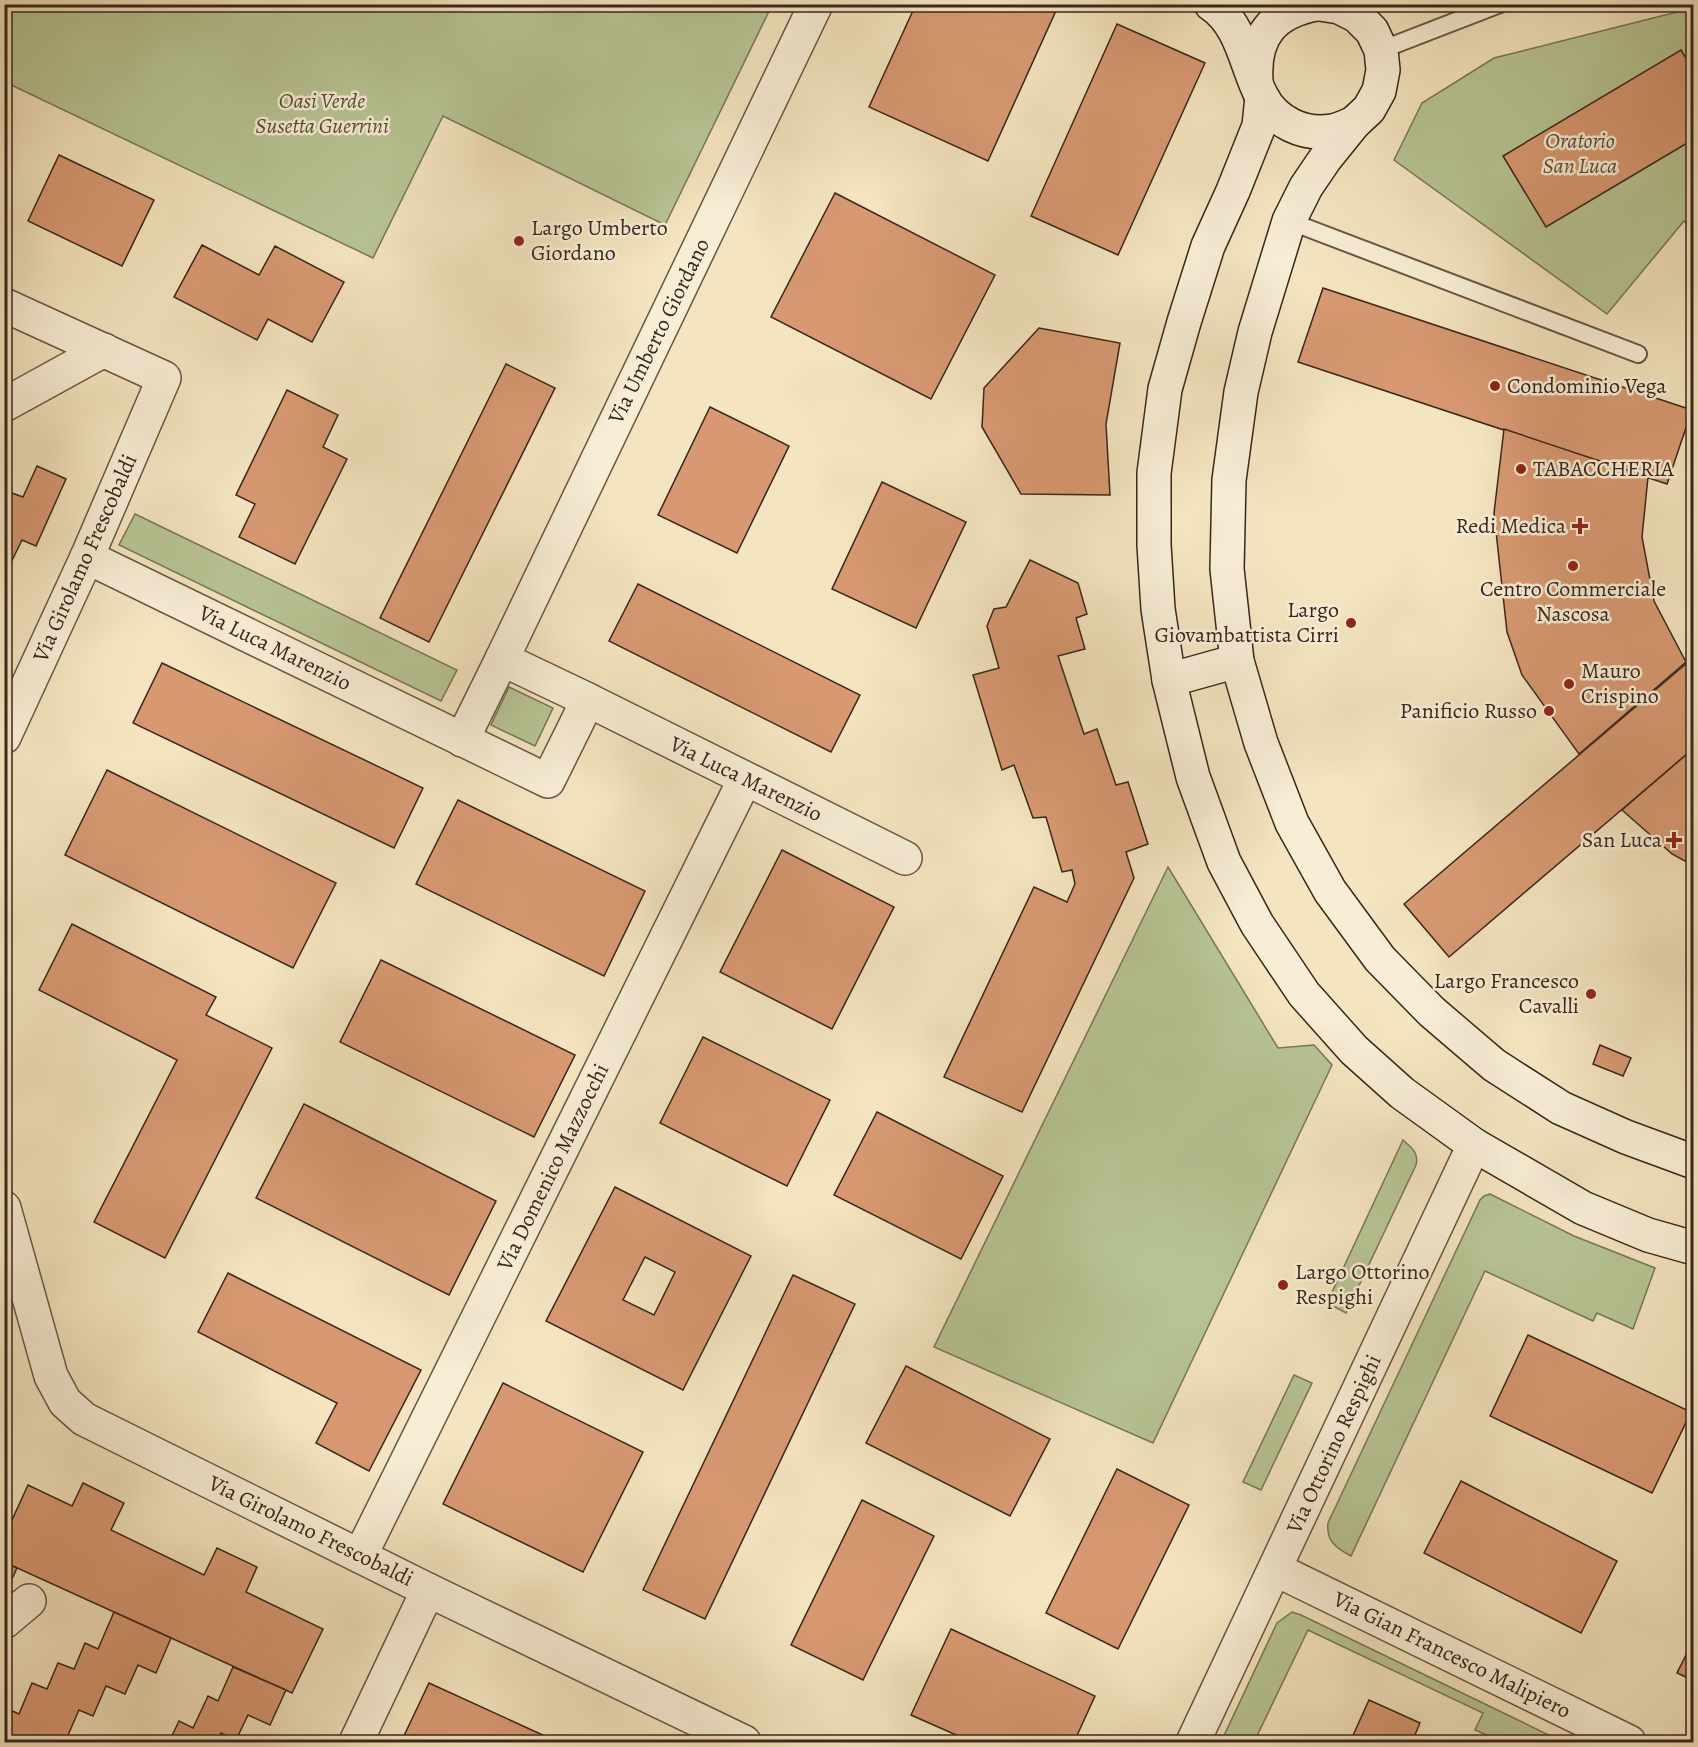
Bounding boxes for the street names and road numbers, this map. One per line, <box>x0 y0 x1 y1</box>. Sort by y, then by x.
street label: Via Umberto Giordano <box>601 233 717 430</box>
street label: Via Girolamo Frescobaldi <box>25 449 144 668</box>
street label: Via Luca Marenzio <box>193 598 356 698</box>
street label: Via Luca Marenzio <box>664 729 827 829</box>
street label: Via Domenico Mazzocchi <box>489 1059 616 1276</box>
street label: Via Ottorino Respighi <box>1279 1350 1389 1539</box>
street label: Via Girolamo Frescobaldi <box>203 1468 419 1594</box>
street label: Via Gian Francesco Malipiero <box>1327 1584 1576 1726</box>

